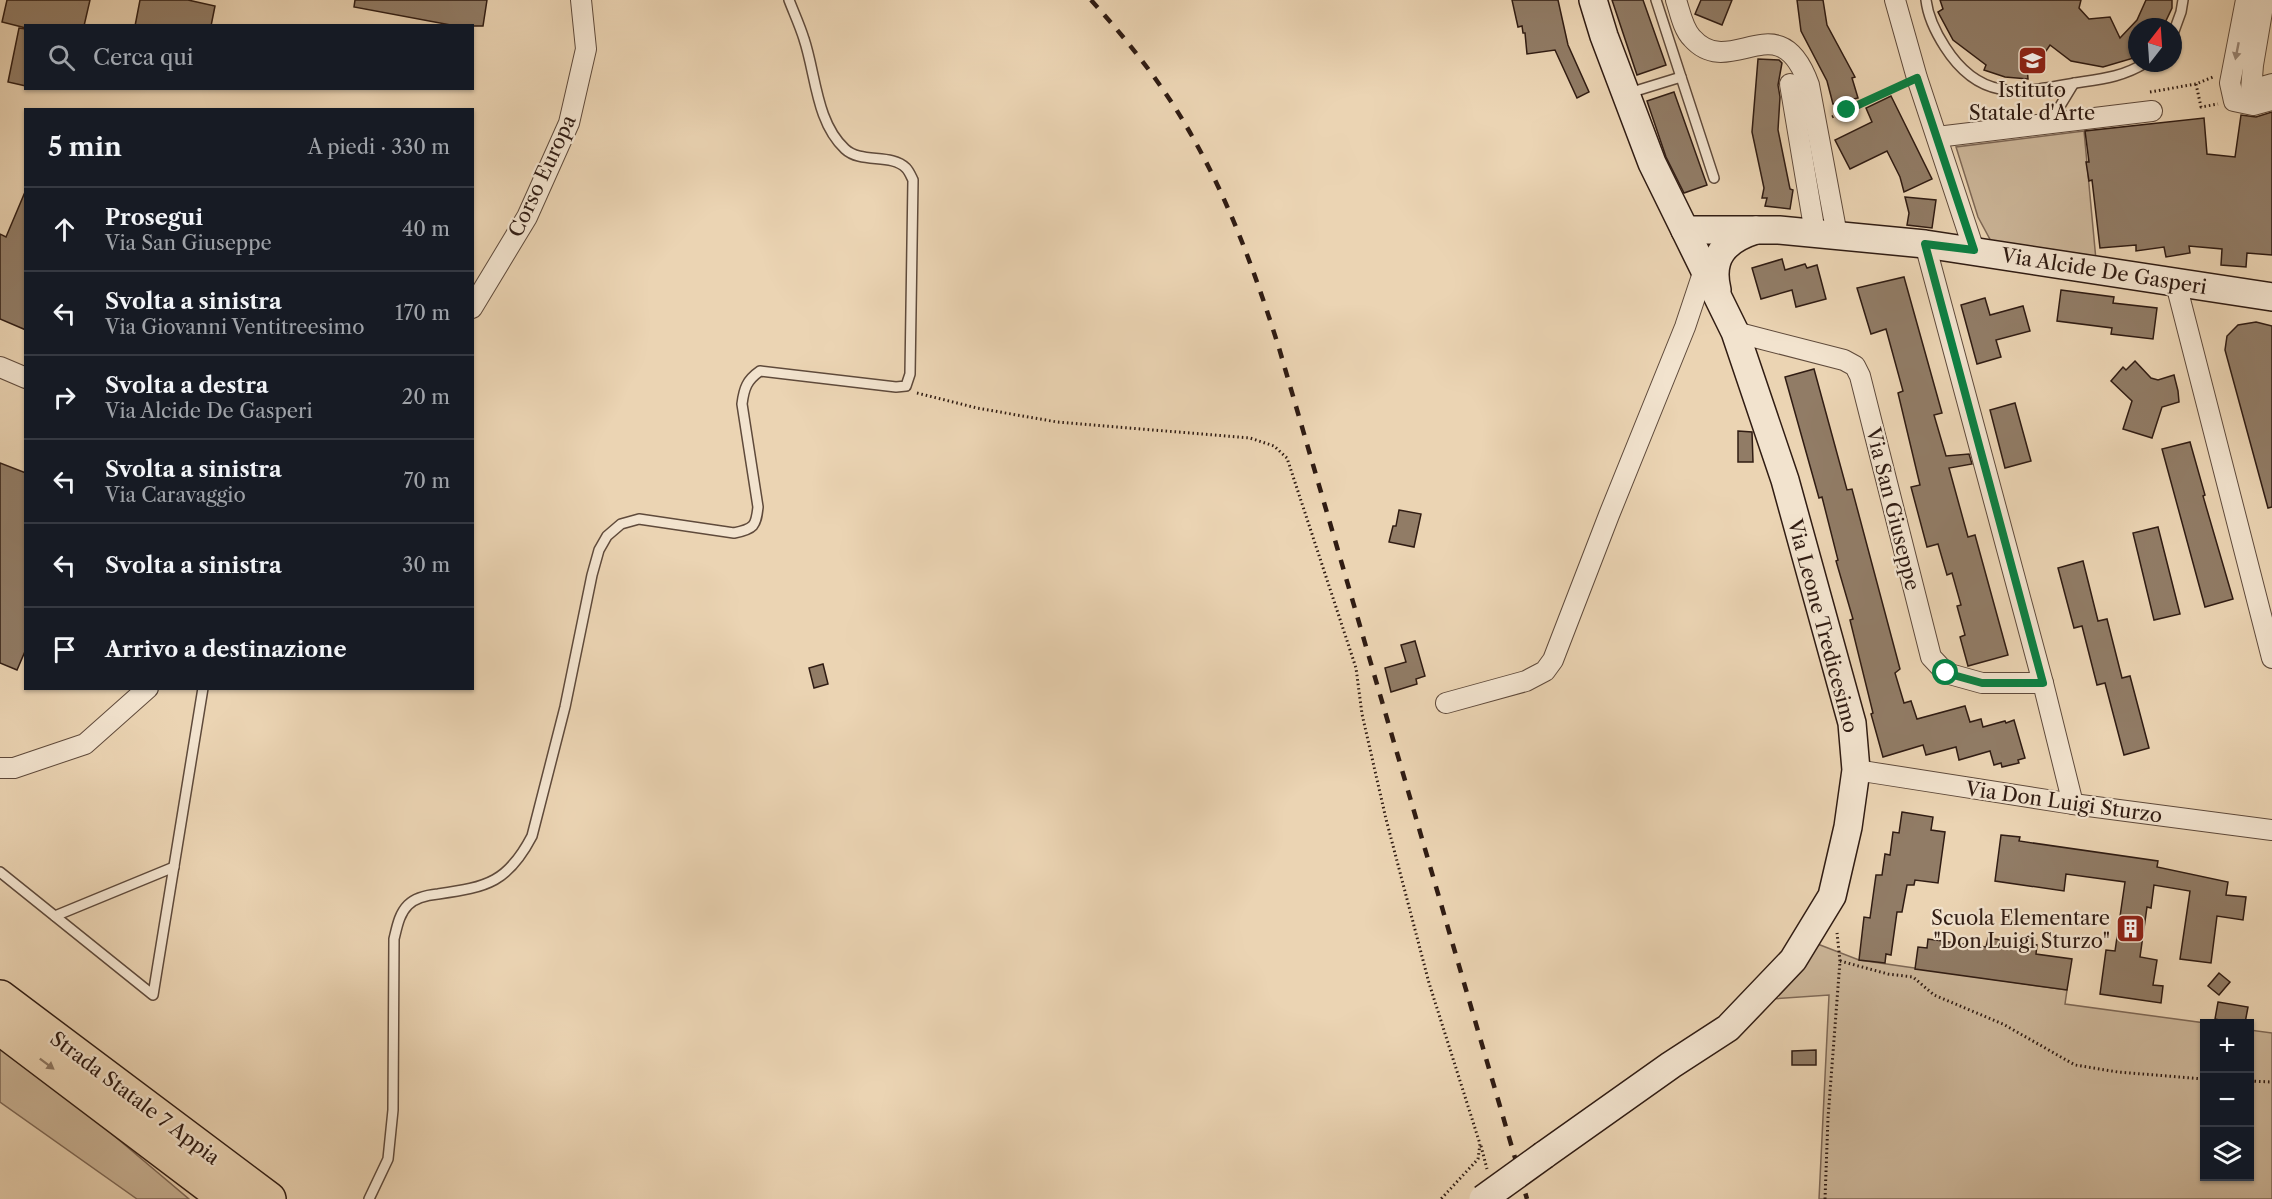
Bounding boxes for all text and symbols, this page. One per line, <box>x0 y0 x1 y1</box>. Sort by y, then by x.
north arrow <box>2128 18 2182 72</box>
search box <box>24 24 474 90</box>
icon: search <box>45 41 78 74</box>
one-way arrow <box>2232 41 2241 60</box>
text: Cerca qui <box>93 44 194 71</box>
school or university icon: Istituto Statale d'Arte <box>2016 44 2048 76</box>
place label: Istituto Statale d'Arte <box>1969 78 2095 125</box>
route end <box>1833 96 1859 122</box>
street label: Corso Europa <box>503 111 581 241</box>
text: 5 min <box>48 131 122 163</box>
text: A piedi · 330 m <box>308 135 450 159</box>
text: Prosegui <box>105 204 203 231</box>
icon: ahead <box>48 213 81 246</box>
text: 40 m <box>402 217 450 241</box>
text: Via San Giuseppe <box>105 231 272 255</box>
street label: Via Alcide De Gasperi <box>1999 243 2208 299</box>
text: Svolta a sinistra <box>105 288 282 315</box>
icon: left <box>48 297 81 330</box>
text: 170 m <box>395 301 450 325</box>
text: Via Giovanni Ventitreesimo <box>105 315 364 339</box>
text: Svolta a destra <box>105 372 268 399</box>
icon: right <box>48 381 81 414</box>
text: 20 m <box>402 385 450 409</box>
text: Via Alcide De Gasperi <box>105 399 313 423</box>
street label: Via San Giuseppe <box>1861 424 1925 593</box>
text: Svolta a sinistra <box>105 456 282 483</box>
icon: left <box>48 465 81 498</box>
text: 70 m <box>404 469 450 493</box>
text: Via Caravaggio <box>105 483 246 507</box>
street label: Via Leone Tredicesimo <box>1783 516 1863 735</box>
icon: left <box>48 549 81 582</box>
text: Svolta a sinistra <box>105 552 282 579</box>
text: 30 m <box>402 553 450 577</box>
icon: arrive <box>48 633 81 666</box>
text: Arrivo a destinazione <box>105 636 347 663</box>
route start <box>1932 659 1958 685</box>
street label: Via Don Luigi Sturzo <box>1963 776 2164 828</box>
place label: Scuola Elementare "Don Luigi Sturzo" <box>1931 906 2110 953</box>
building icon: Scuola Elementare "Don Luigi Sturzo" <box>2115 913 2147 945</box>
map controls <box>2200 1019 2254 1181</box>
button: + <box>2200 1019 2254 1073</box>
street label: Strada Statale 7 Appia <box>46 1026 225 1170</box>
one-way arrow <box>39 1057 54 1069</box>
button: − <box>2200 1073 2254 1127</box>
button: layers <box>2200 1127 2254 1181</box>

